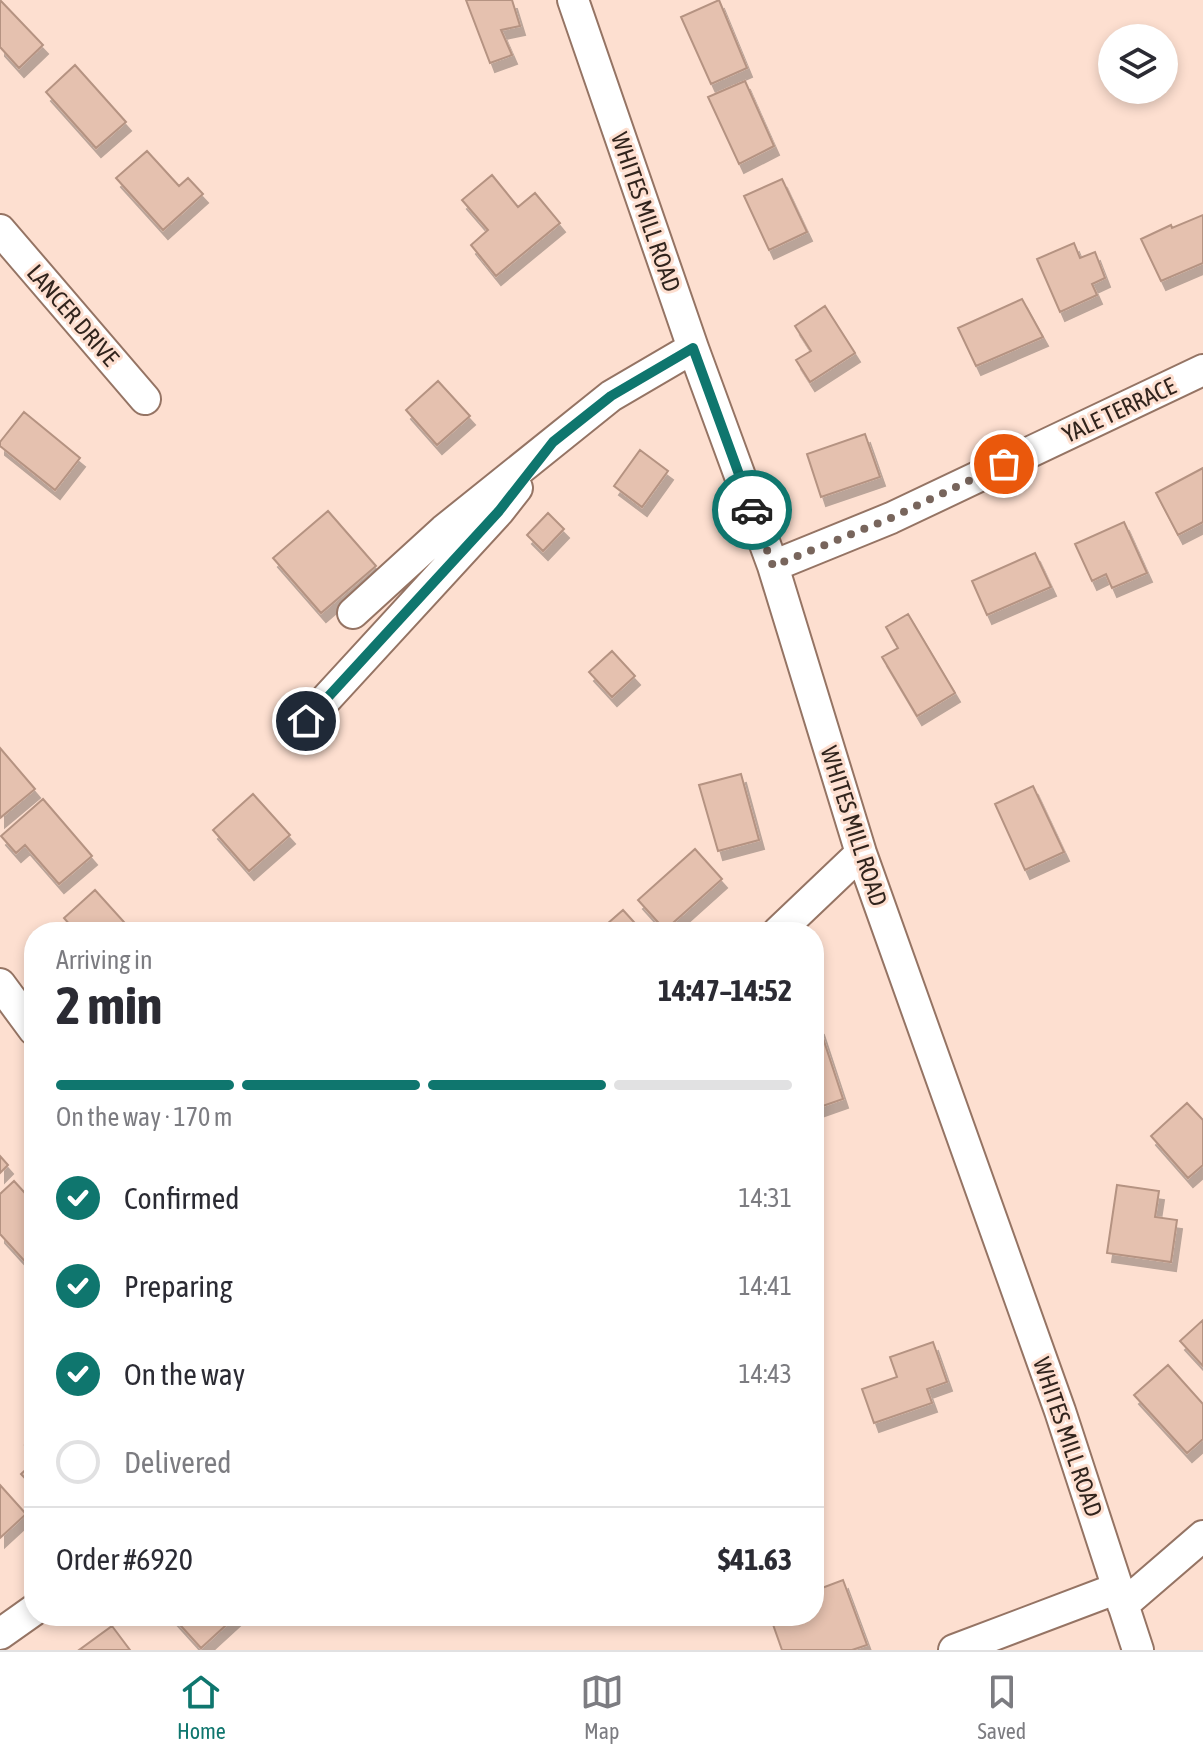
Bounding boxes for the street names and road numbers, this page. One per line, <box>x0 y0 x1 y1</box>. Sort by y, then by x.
street label: WHITES MILL ROAD <box>606 129 686 295</box>
street label: LANCER DRIVE <box>22 259 124 371</box>
street label: YALE TERRACE <box>1058 372 1180 448</box>
street label: WHITES MILL ROAD <box>815 743 893 909</box>
street label: WHITES MILL ROAD <box>1028 1354 1108 1520</box>

